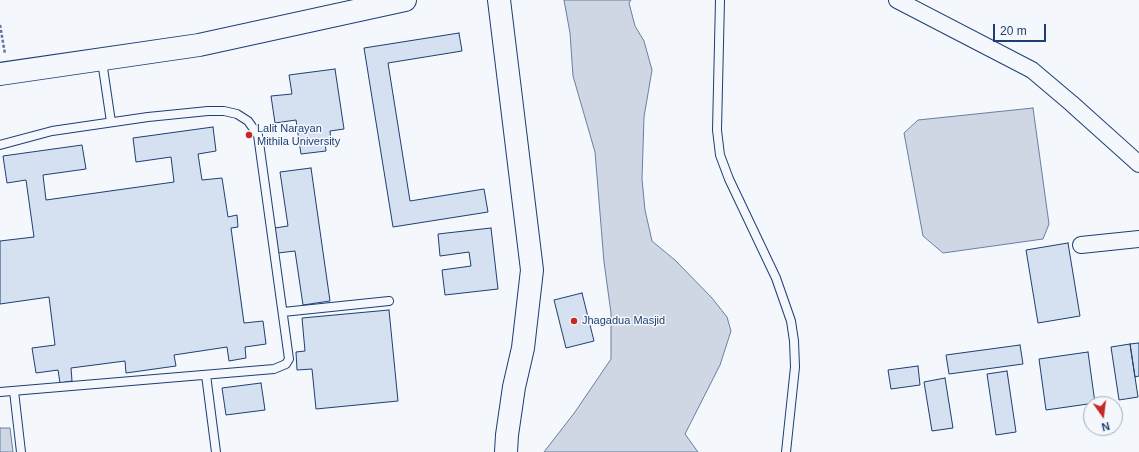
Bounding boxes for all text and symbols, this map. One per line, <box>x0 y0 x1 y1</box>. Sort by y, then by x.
scale bar <box>995 16 1048 42</box>
text: 20 m <box>1000 24 1027 38</box>
place label: Lalit Narayan Mithila University <box>257 122 340 148</box>
marker: Lalit Narayan Mithila University <box>244 130 254 140</box>
place label: Jhagadua Masjid <box>582 314 665 328</box>
marker: Jhagadua Masjid <box>569 316 579 326</box>
north arrow <box>1083 396 1123 436</box>
text: N <box>1100 420 1111 433</box>

